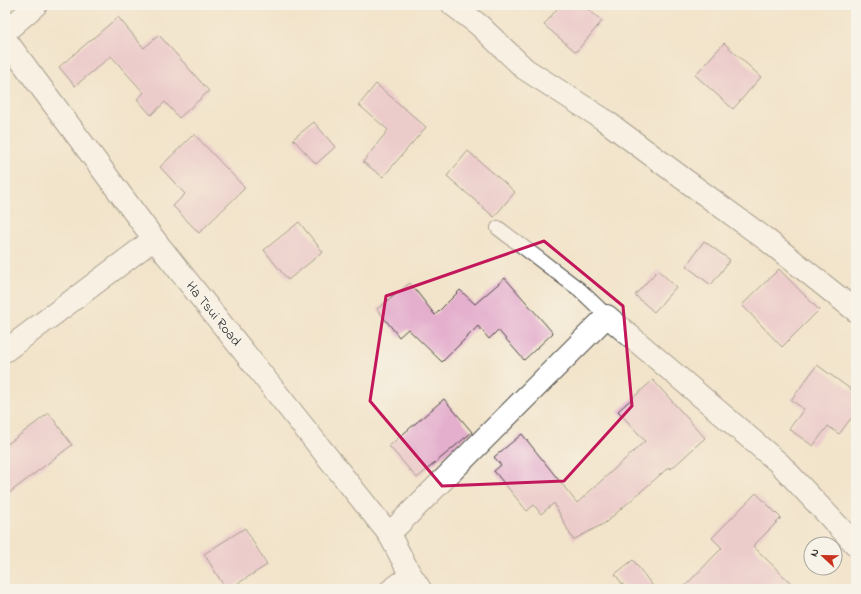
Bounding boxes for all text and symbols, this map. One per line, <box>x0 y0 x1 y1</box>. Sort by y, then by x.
street label: Ha Tsui Road <box>180 277 246 351</box>
north arrow <box>803 536 843 576</box>
text: N <box>806 546 823 559</box>

